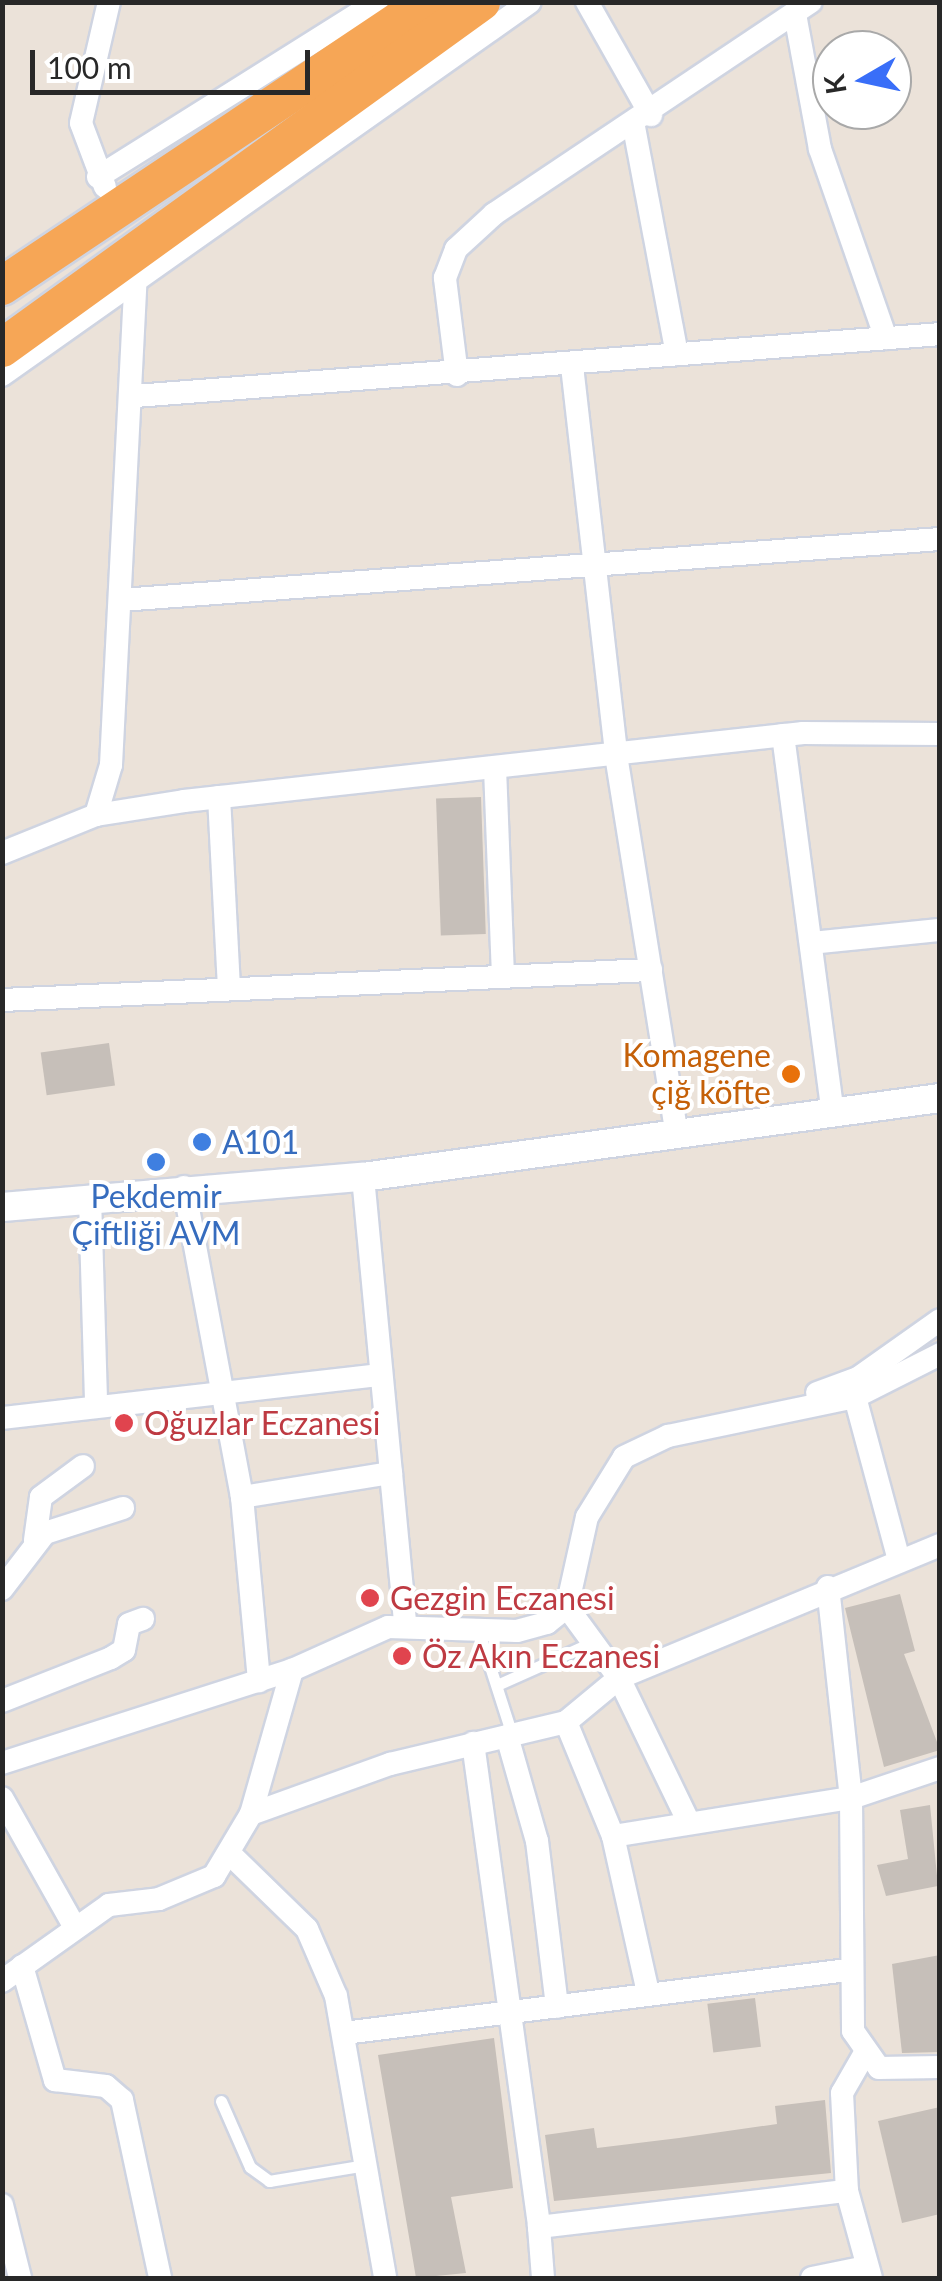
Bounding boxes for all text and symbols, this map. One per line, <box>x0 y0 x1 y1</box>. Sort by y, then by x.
scale bar <box>35 30 315 92</box>
north arrow <box>812 30 912 130</box>
text: 100 m <box>47 49 132 85</box>
text: K <box>816 72 853 97</box>
place label: Komagene çiğ köfte <box>623 1037 771 1112</box>
marker: Komagene çiğ köfte <box>780 1063 802 1085</box>
place label: A101 <box>222 1123 299 1161</box>
marker: A101 <box>191 1131 213 1153</box>
marker: Pekdemir Çiftliği AVM <box>145 1151 167 1173</box>
place label: Pekdemir Çiftliği AVM <box>71 1178 241 1253</box>
place label: Oğuzlar Eczanesi <box>144 1404 381 1442</box>
marker: Oğuzlar Eczanesi <box>113 1412 135 1434</box>
place label: Gezgin Eczanesi <box>390 1579 615 1617</box>
marker: Gezgin Eczanesi <box>359 1587 381 1609</box>
place label: Öz Akın Eczanesi <box>422 1637 661 1675</box>
marker: Öz Akın Eczanesi <box>391 1645 413 1667</box>

